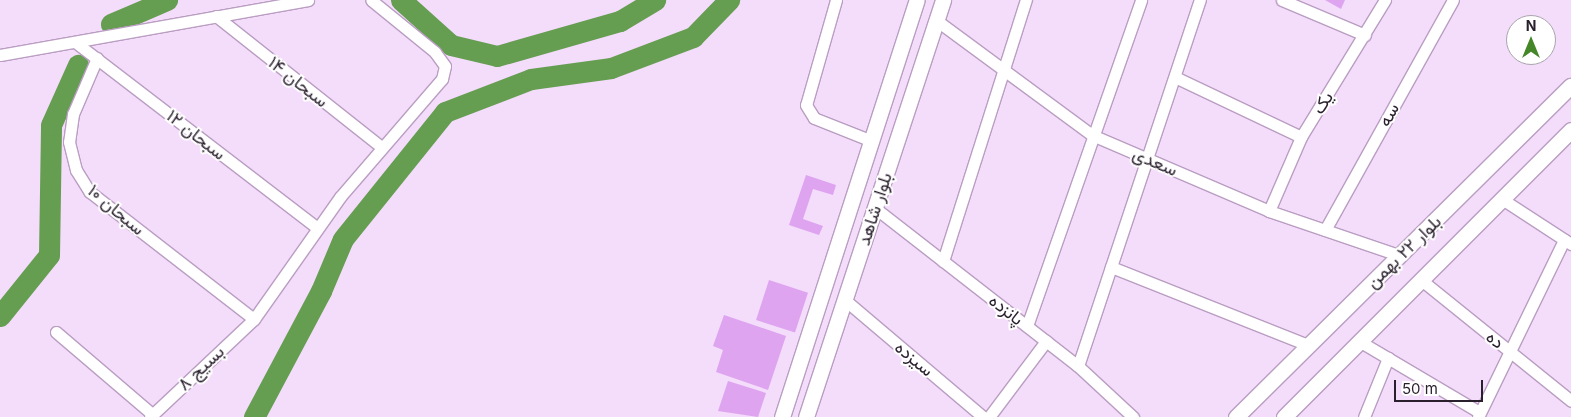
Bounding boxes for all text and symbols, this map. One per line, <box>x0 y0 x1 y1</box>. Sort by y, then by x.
north arrow <box>1506 15 1556 65</box>
text: N <box>1526 17 1536 34</box>
street label: سبحان ۱۴ <box>264 52 332 112</box>
street label: یک <box>1308 88 1338 118</box>
street label: سه <box>1374 99 1404 131</box>
street label: سبحان ۱۲ <box>162 105 230 165</box>
street label: سعدی <box>1129 143 1181 181</box>
street label: بلوار شاهد <box>853 170 897 248</box>
street label: سبحان ۱۰ <box>83 180 149 240</box>
street label: بلوار ۲۲ بهمن <box>1362 211 1446 293</box>
street label: پانزده <box>984 290 1028 330</box>
street label: ده <box>1482 326 1508 354</box>
street label: سیزده <box>890 337 938 381</box>
street label: بسیج ۸ <box>173 341 229 395</box>
scale bar <box>1396 370 1485 402</box>
text: 50 m <box>1402 379 1438 398</box>

